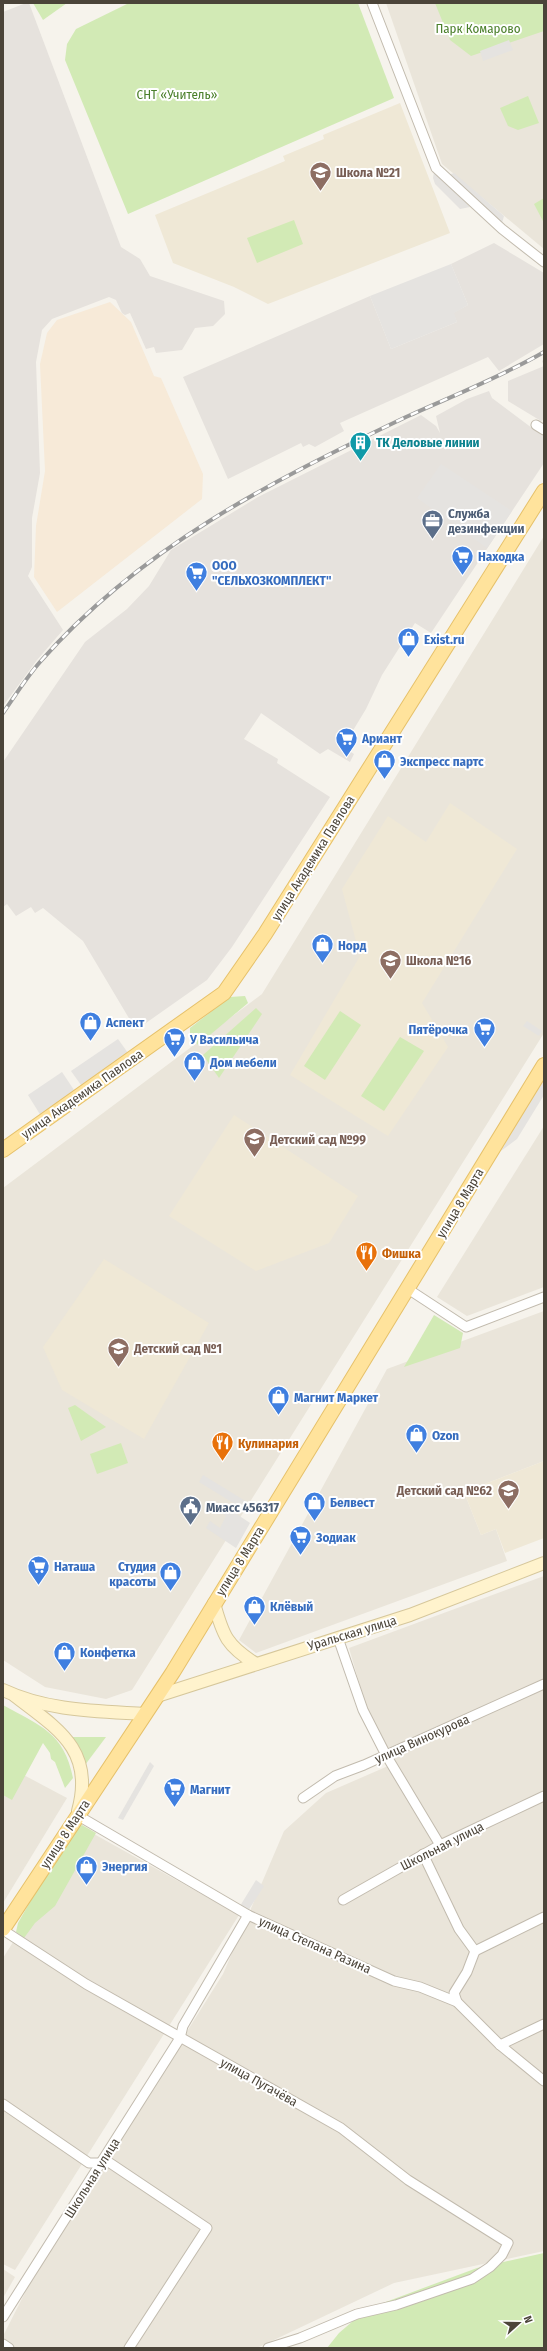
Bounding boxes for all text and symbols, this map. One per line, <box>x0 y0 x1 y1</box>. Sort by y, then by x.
park label: Парк Комарово <box>435 21 521 36</box>
park label: СНТ «Учитель» <box>137 87 217 102</box>
school or university icon: Школа №21 <box>308 159 334 192</box>
place label: Школа №21 <box>336 165 400 180</box>
building icon: ТК Деловые линии <box>347 429 373 462</box>
place label: ТК Деловые линии <box>376 435 480 450</box>
place label: Служба дезинфекции <box>447 506 525 536</box>
office icon: Служба дезинфекции <box>420 507 446 540</box>
supermarket icon: Находка <box>450 543 476 576</box>
place label: Находка <box>478 549 525 564</box>
place label: ООО "СЕЛЬХОЗКОМПЛЕКТ" <box>212 558 332 588</box>
supermarket icon: ООО "СЕЛЬХОЗКОМПЛЕКТ" <box>183 559 209 592</box>
shop icon: Exist.ru <box>395 626 421 659</box>
place label: Exist.ru <box>424 632 465 647</box>
supermarket icon: Ариант <box>334 725 360 758</box>
place label: Ариант <box>361 731 402 746</box>
shop icon: Экспресс партс <box>371 748 397 781</box>
place label: Экспресс партс <box>400 754 484 769</box>
street label: улица Академика Павлова <box>268 793 358 923</box>
shop icon: Норд <box>309 932 335 965</box>
place label: Норд <box>338 938 367 953</box>
school or university icon: Школа №16 <box>378 947 404 980</box>
place label: Школа №16 <box>406 953 472 968</box>
shop icon: Аспект <box>77 1009 103 1042</box>
place label: Аспект <box>105 1015 145 1030</box>
supermarket icon: Пятёрочка <box>471 1016 497 1049</box>
place label: Пятёрочка <box>408 1022 469 1037</box>
supermarket icon: У Васильича <box>162 1026 188 1059</box>
place label: У Васильича <box>189 1032 259 1047</box>
street label: улица Академика Павлова <box>18 1046 146 1142</box>
shop icon: Дом мебели <box>182 1049 208 1082</box>
place label: Дом мебели <box>209 1055 277 1070</box>
school or university icon: Детский сад №99 <box>241 1126 267 1159</box>
place label: Детский сад №99 <box>269 1132 366 1147</box>
street label: улица 8 Марта <box>433 1165 487 1241</box>
restaurant icon: Фишка <box>354 1240 380 1273</box>
place label: Фишка <box>382 1246 421 1261</box>
school or university icon: Детский сад №1 <box>105 1335 131 1368</box>
place label: Детский сад №1 <box>133 1341 222 1356</box>
shop icon: Магнит Маркет <box>265 1384 291 1417</box>
place label: Магнит Маркет <box>294 1390 379 1405</box>
shop icon: Ozon <box>403 1422 429 1455</box>
place label: Ozon <box>432 1428 459 1443</box>
restaurant icon: Кулинария <box>209 1430 235 1463</box>
place label: Кулинария <box>238 1436 299 1451</box>
school or university icon: Детский сад №62 <box>495 1477 521 1510</box>
place label: Детский сад №62 <box>396 1483 492 1498</box>
shop icon: Белвест <box>302 1489 328 1522</box>
public building icon: Миасс 456317 <box>177 1494 203 1527</box>
place label: Белвест <box>330 1495 375 1510</box>
place label: Миасс 456317 <box>206 1500 280 1515</box>
street label: улица 8 Марта <box>213 1524 267 1598</box>
supermarket icon: Зодиак <box>287 1524 313 1557</box>
place label: Зодиак <box>315 1530 356 1545</box>
supermarket icon: Наташа <box>25 1553 51 1586</box>
place label: Наташа <box>54 1559 96 1574</box>
place label: Студия красоты <box>109 1559 156 1589</box>
shop icon: Студия красоты <box>158 1560 184 1593</box>
shop icon: Клёвый <box>242 1593 268 1626</box>
place label: Клёвый <box>270 1599 313 1614</box>
street label: Уральская улица <box>305 1612 398 1654</box>
shop icon: Конфетка <box>52 1639 78 1672</box>
place label: Конфетка <box>80 1645 136 1660</box>
street label: улица Винокурова <box>372 1711 472 1767</box>
supermarket icon: Магнит <box>161 1776 187 1809</box>
place label: Магнит <box>190 1782 231 1797</box>
street label: улица 8 Марта <box>37 1797 93 1871</box>
street label: Школьная улица <box>398 1819 486 1873</box>
shop icon: Энергия <box>74 1853 100 1886</box>
place label: Энергия <box>102 1859 148 1874</box>
street label: улица Степана Разина <box>257 1914 373 1976</box>
street label: улица Пугачёва <box>218 2055 300 2109</box>
street label: Школьная улица <box>61 2135 123 2221</box>
north arrow <box>499 2303 539 2343</box>
text: N <box>521 2314 535 2325</box>

